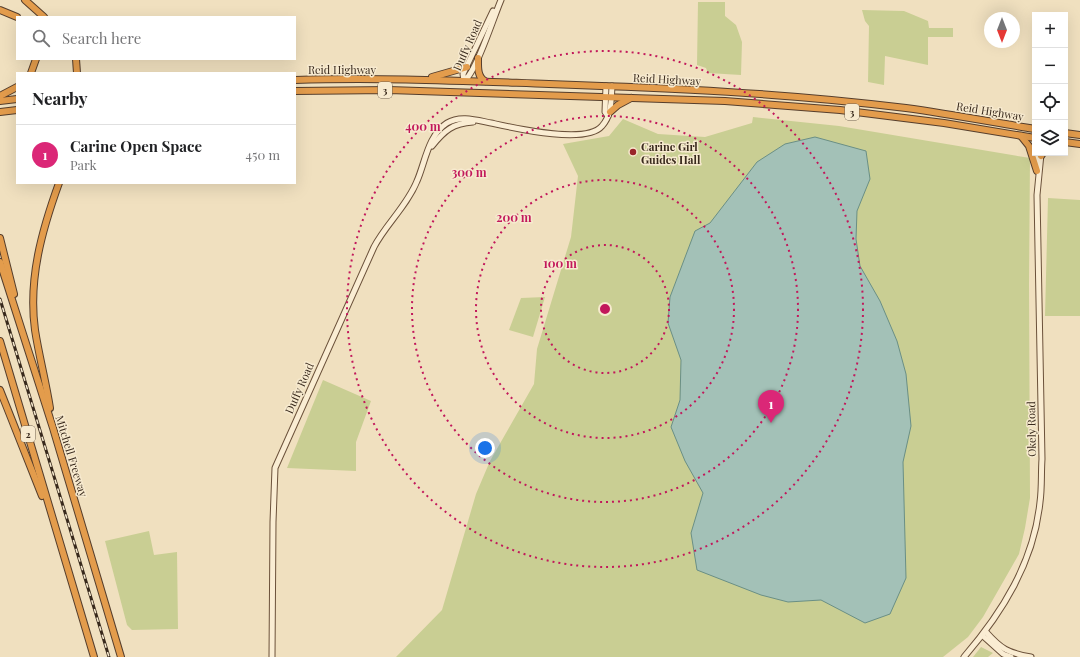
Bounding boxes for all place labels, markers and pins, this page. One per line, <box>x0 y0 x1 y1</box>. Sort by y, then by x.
place label: Carine Girl Guides Hall <box>641 139 701 167</box>
marker: Carine Girl Guides Hall <box>628 147 638 157</box>
centre of rings <box>598 302 612 316</box>
pin: 1 <box>758 390 784 423</box>

